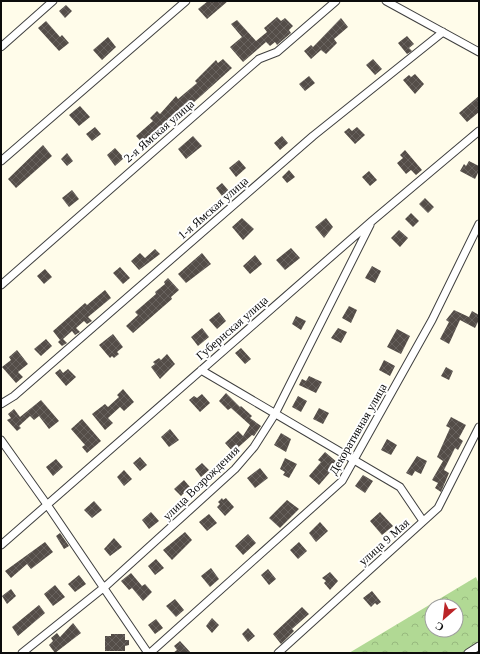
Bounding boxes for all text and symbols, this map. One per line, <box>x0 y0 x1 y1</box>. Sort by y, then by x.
street label: 2-я Ямская улица <box>121 96 198 165</box>
street label: 1-я Ямская улица <box>175 173 252 242</box>
street label: Губернская улица <box>193 293 271 363</box>
street label: Декоративная улица <box>326 380 390 477</box>
street label: улица Возрождения <box>160 442 243 523</box>
street label: улица 9 Мая <box>356 515 413 568</box>
north arrow <box>424 598 464 638</box>
text: С <box>433 620 446 634</box>

